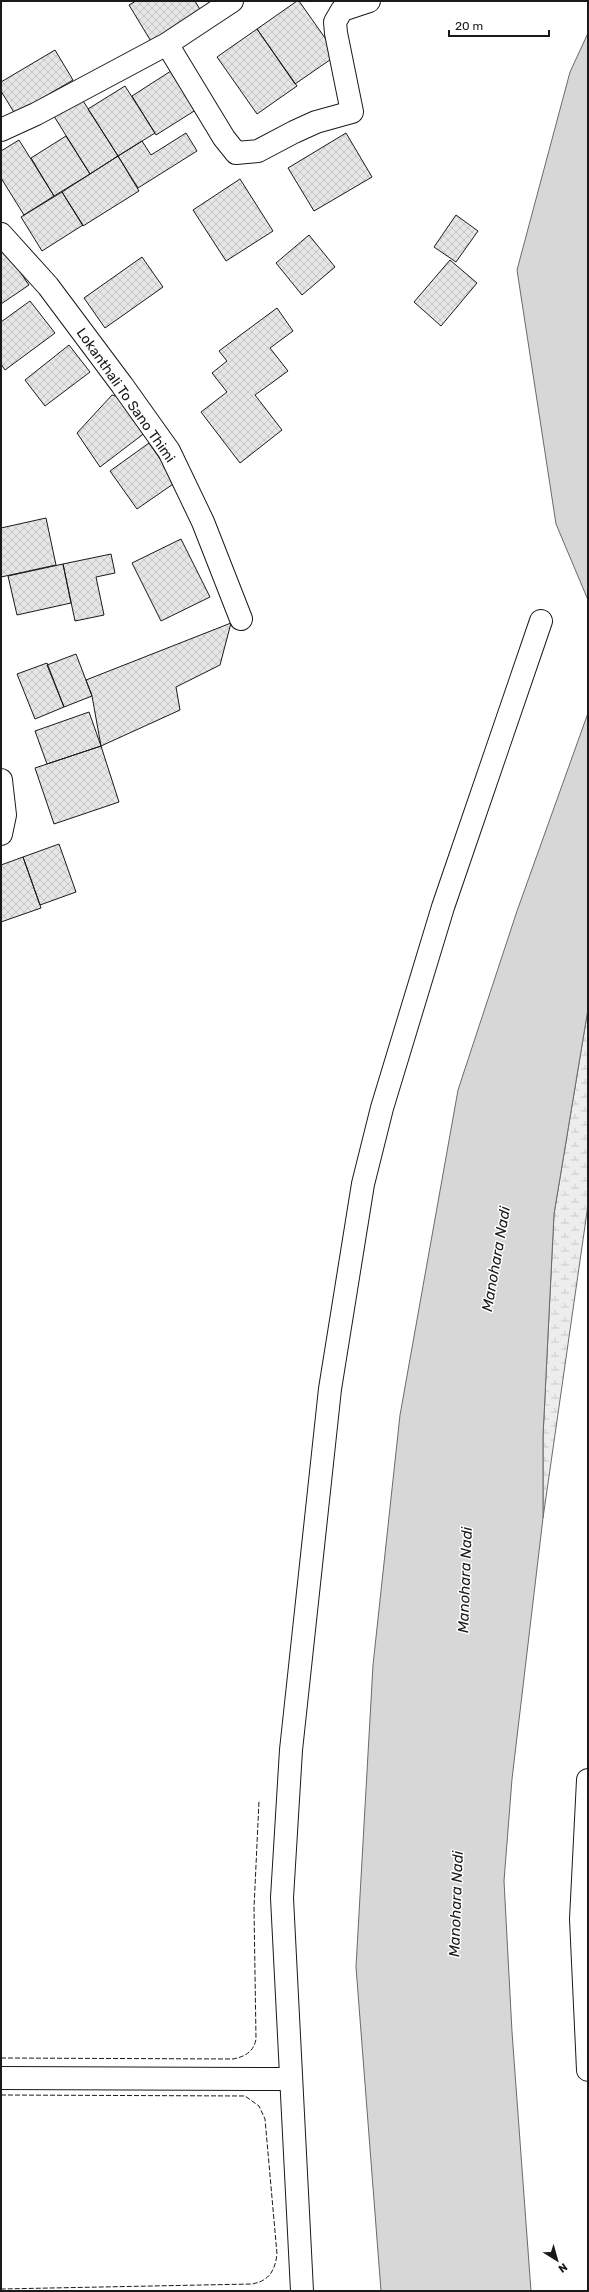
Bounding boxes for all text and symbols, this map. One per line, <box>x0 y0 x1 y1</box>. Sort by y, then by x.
scale bar <box>449 12 549 38</box>
text: 20 m <box>455 19 483 33</box>
street label: Lokanthali To Sano Thimi <box>73 325 179 466</box>
water label: Manohara Nadi <box>478 1205 514 1313</box>
water label: Manohara Nadi <box>454 1526 476 1633</box>
water label: Manohara Nadi <box>445 1850 467 1957</box>
north arrow <box>537 2240 577 2280</box>
text: N <box>556 2260 570 2275</box>

